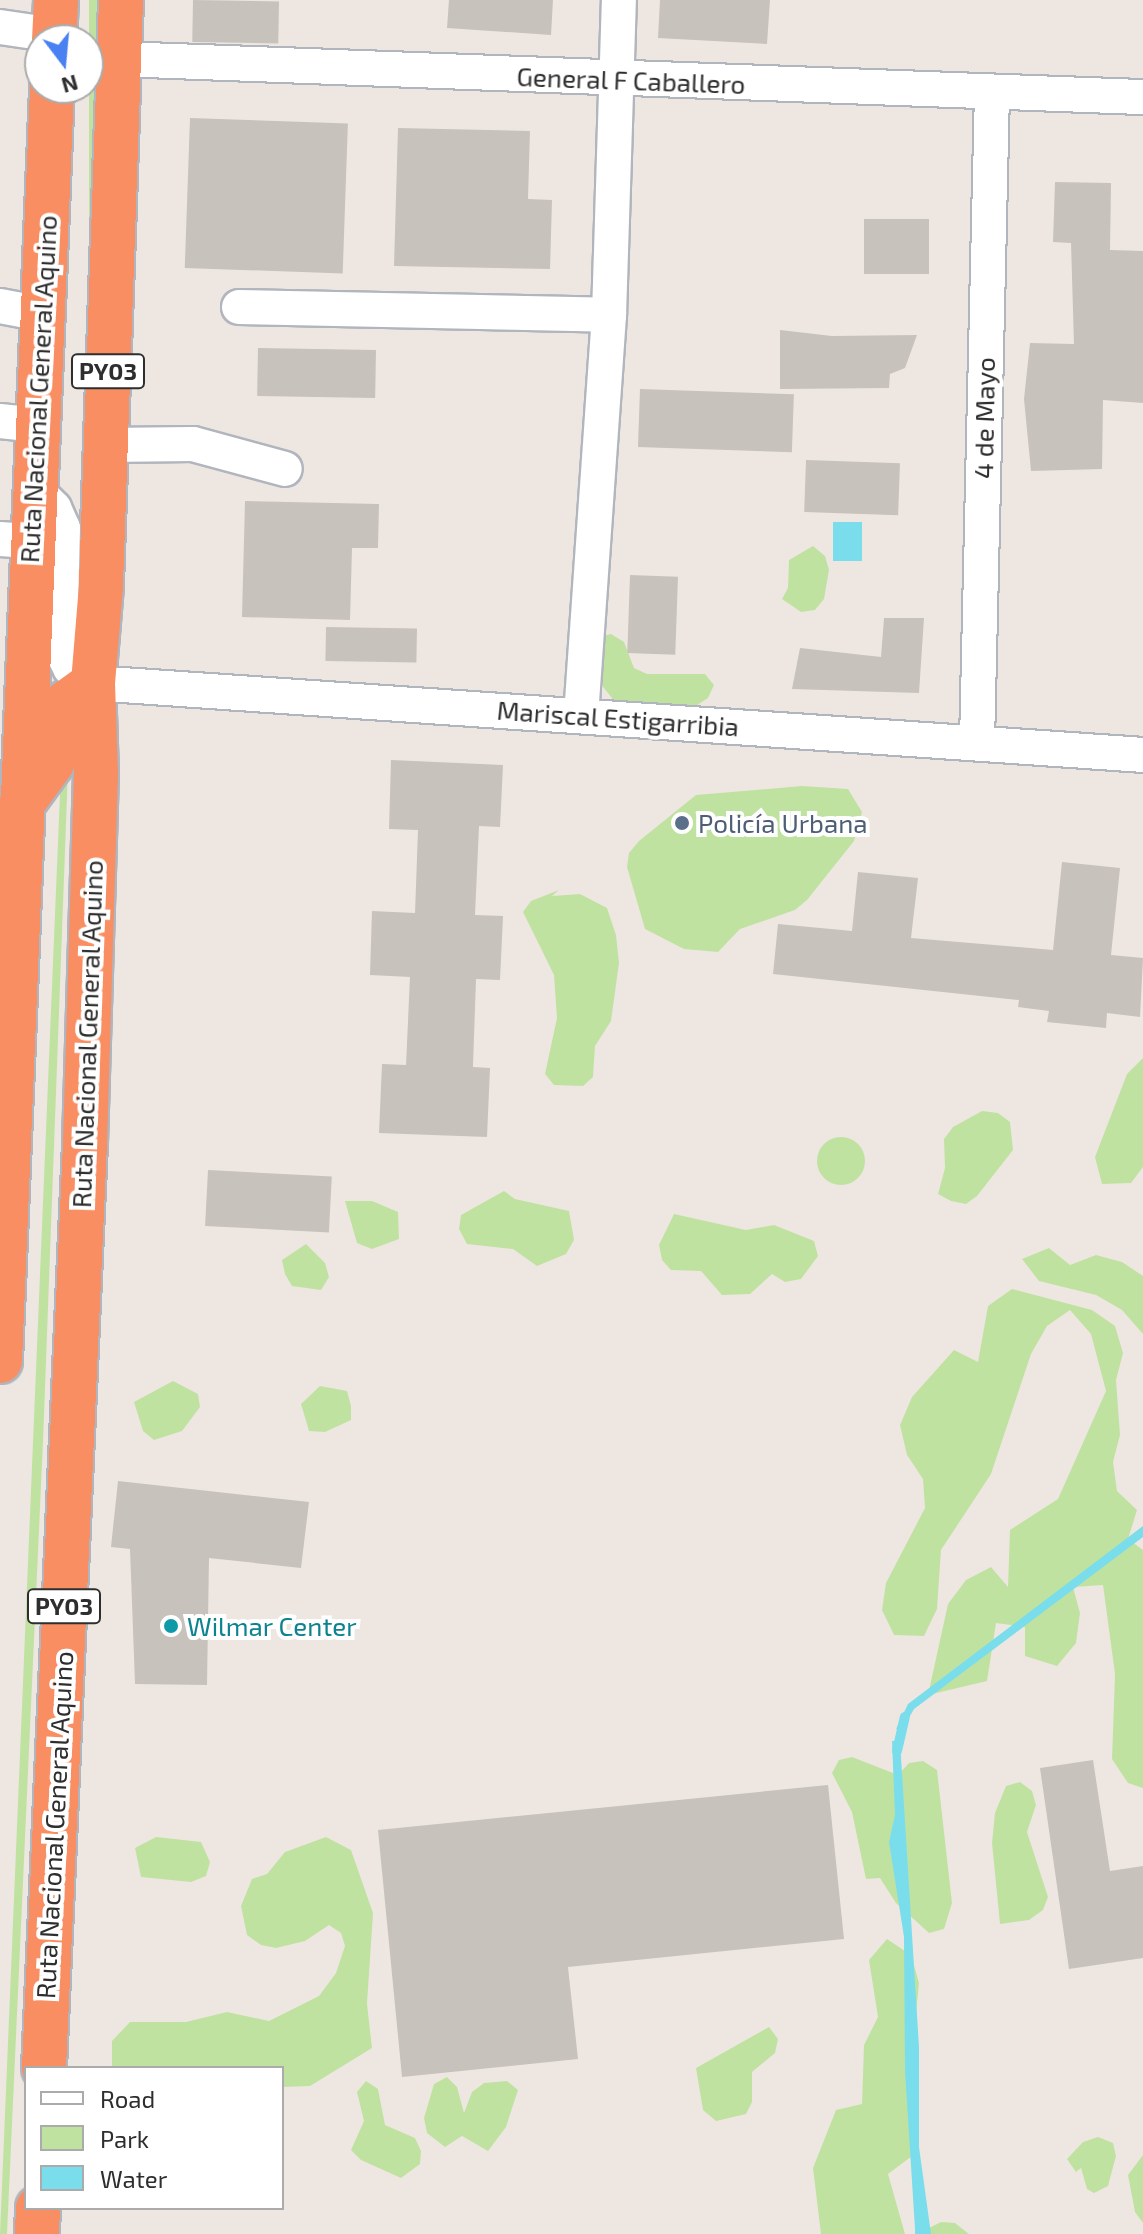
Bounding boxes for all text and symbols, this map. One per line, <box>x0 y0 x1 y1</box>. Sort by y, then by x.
north arrow <box>24 24 104 104</box>
street label: General F Caballero <box>516 60 746 100</box>
text: N <box>59 70 81 100</box>
street label: Ruta Nacional General Aquino <box>13 213 63 565</box>
road number: PY03 <box>70 351 146 391</box>
street label: 4 de Mayo <box>967 357 1001 479</box>
street label: Mariscal Estigarribia <box>496 694 740 742</box>
place label: Policía Urbana <box>698 807 868 839</box>
marker: Policía Urbana <box>673 814 691 832</box>
street label: Ruta Nacional General Aquino <box>65 859 109 1209</box>
road number: PY03 <box>26 1586 102 1626</box>
place label: Wilmar Center <box>187 1610 357 1642</box>
marker: Wilmar Center <box>162 1617 180 1635</box>
street label: Ruta Nacional General Aquino <box>29 1649 79 2001</box>
legend <box>24 2066 284 2210</box>
text: Road <box>100 2084 155 2113</box>
text: Park <box>100 2124 149 2153</box>
text: Water <box>100 2164 167 2193</box>

